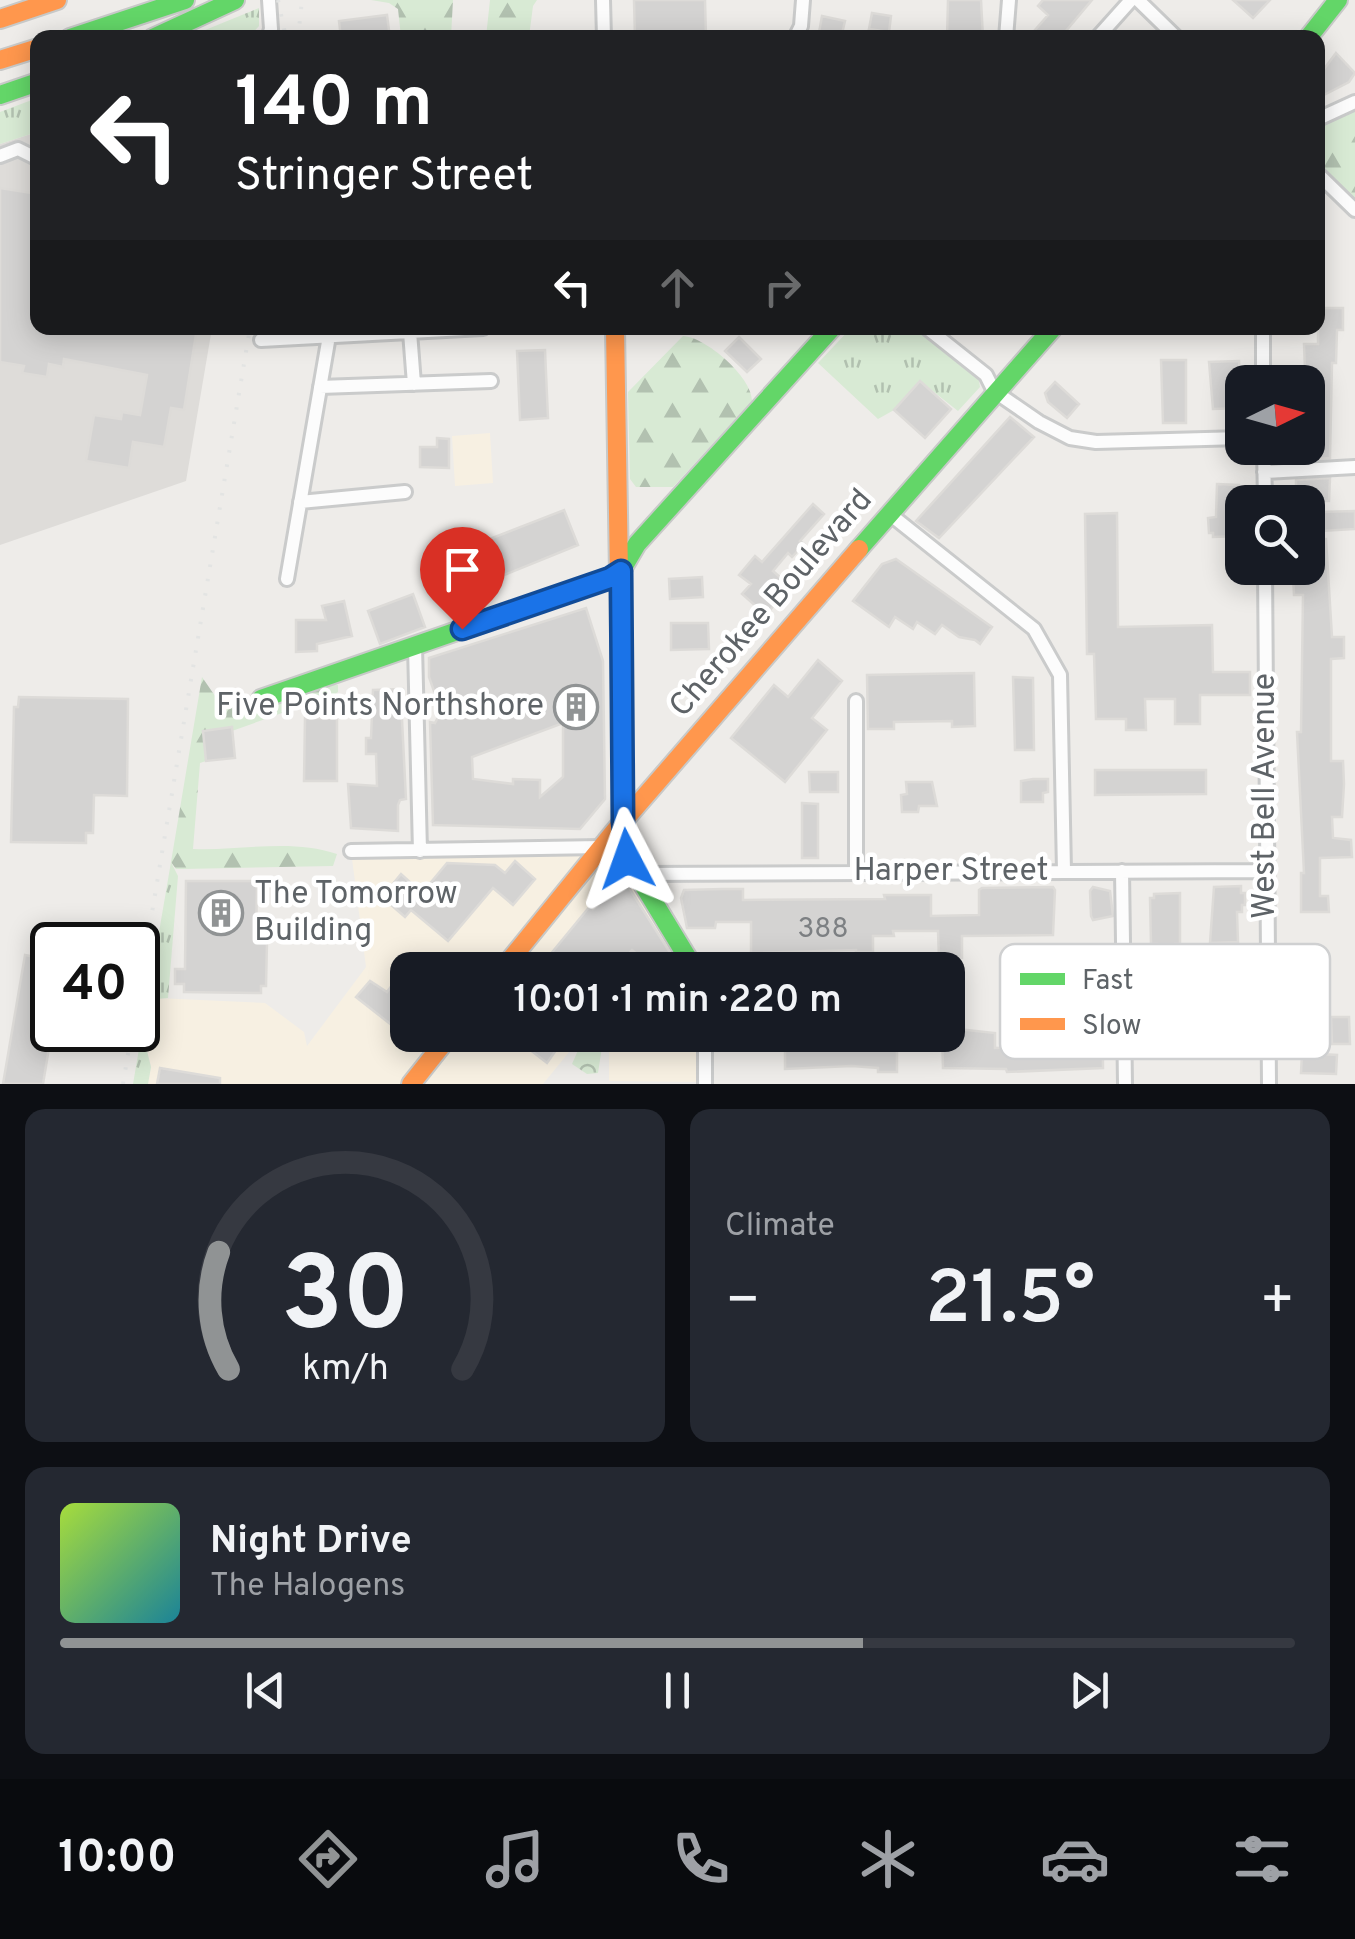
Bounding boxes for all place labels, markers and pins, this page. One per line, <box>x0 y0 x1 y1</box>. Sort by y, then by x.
pin <box>420 527 505 630</box>
building icon: Five Points Northshore <box>553 684 599 730</box>
place label: Five Points Northshore <box>216 687 544 727</box>
place label: The Tomorrow Building <box>254 875 458 952</box>
building icon: The Tomorrow Building <box>198 890 244 936</box>

